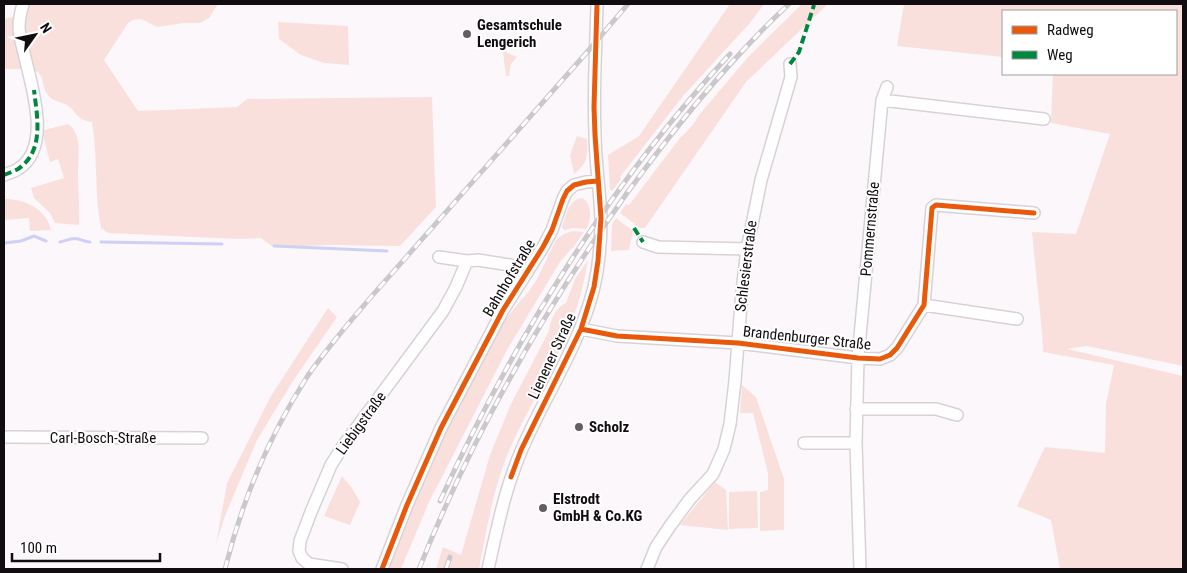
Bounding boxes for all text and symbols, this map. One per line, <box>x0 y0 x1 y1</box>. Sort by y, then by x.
north arrow <box>10 10 60 60</box>
legend <box>1002 10 1177 75</box>
place label: Gesamtschule Lengerich <box>477 16 562 51</box>
text: N <box>37 20 55 36</box>
text: Radweg <box>1047 21 1094 39</box>
marker: Gesamtschule Lengerich <box>461 28 473 40</box>
text: Weg <box>1047 46 1073 64</box>
street label: Pommernstraße <box>857 181 883 277</box>
street label: Schlesierstraße <box>731 219 761 313</box>
street label: Bahnhofstraße <box>479 236 539 320</box>
street label: Lienener Straße <box>524 310 580 402</box>
street label: Brandenburger Straße <box>742 322 872 354</box>
street label: Liebigstraße <box>332 388 390 458</box>
place label: Scholz <box>589 418 630 436</box>
marker: Scholz <box>573 421 585 433</box>
street label: Carl-Bosch-Straße <box>50 429 156 447</box>
place label: Elstrodt GmbH & Co.KG <box>553 490 643 525</box>
marker: Elstrodt GmbH & Co.KG <box>537 502 549 514</box>
scale bar <box>12 530 160 562</box>
text: 100 m <box>20 539 57 557</box>

